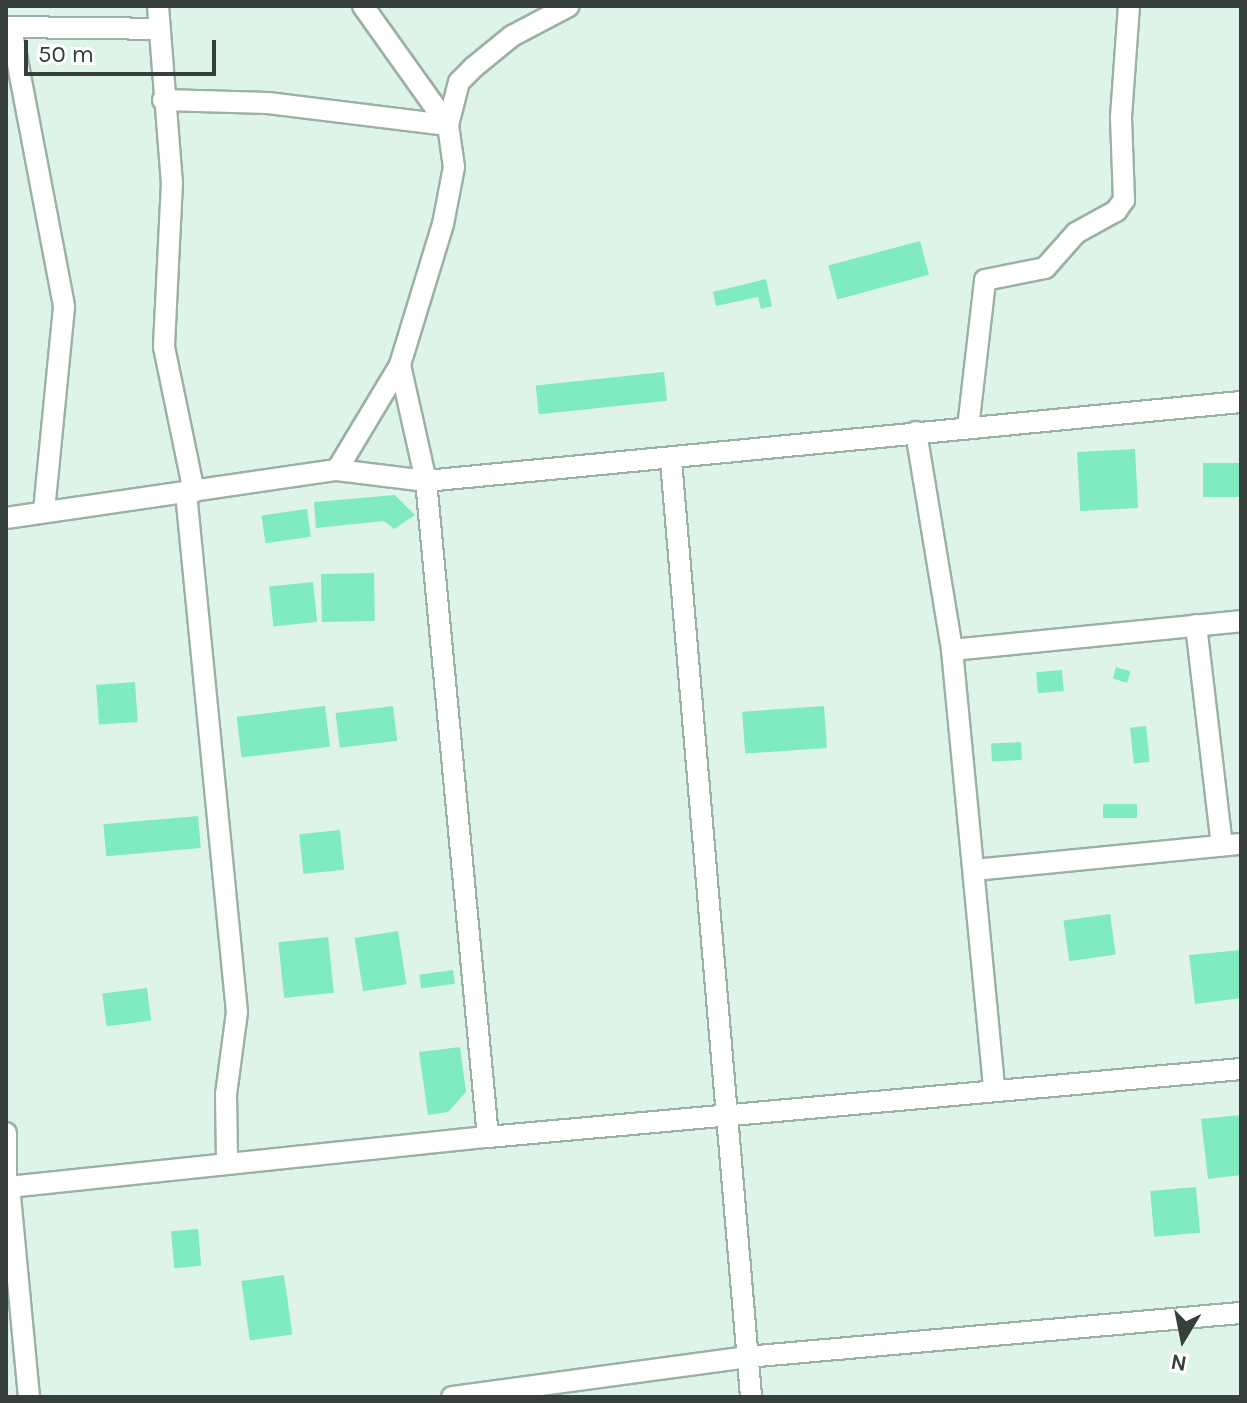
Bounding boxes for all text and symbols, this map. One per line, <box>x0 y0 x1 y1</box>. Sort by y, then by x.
scale bar <box>28 24 220 74</box>
text: 50 m <box>38 40 94 68</box>
north arrow <box>1143 1299 1223 1379</box>
text: N <box>1169 1348 1189 1377</box>

